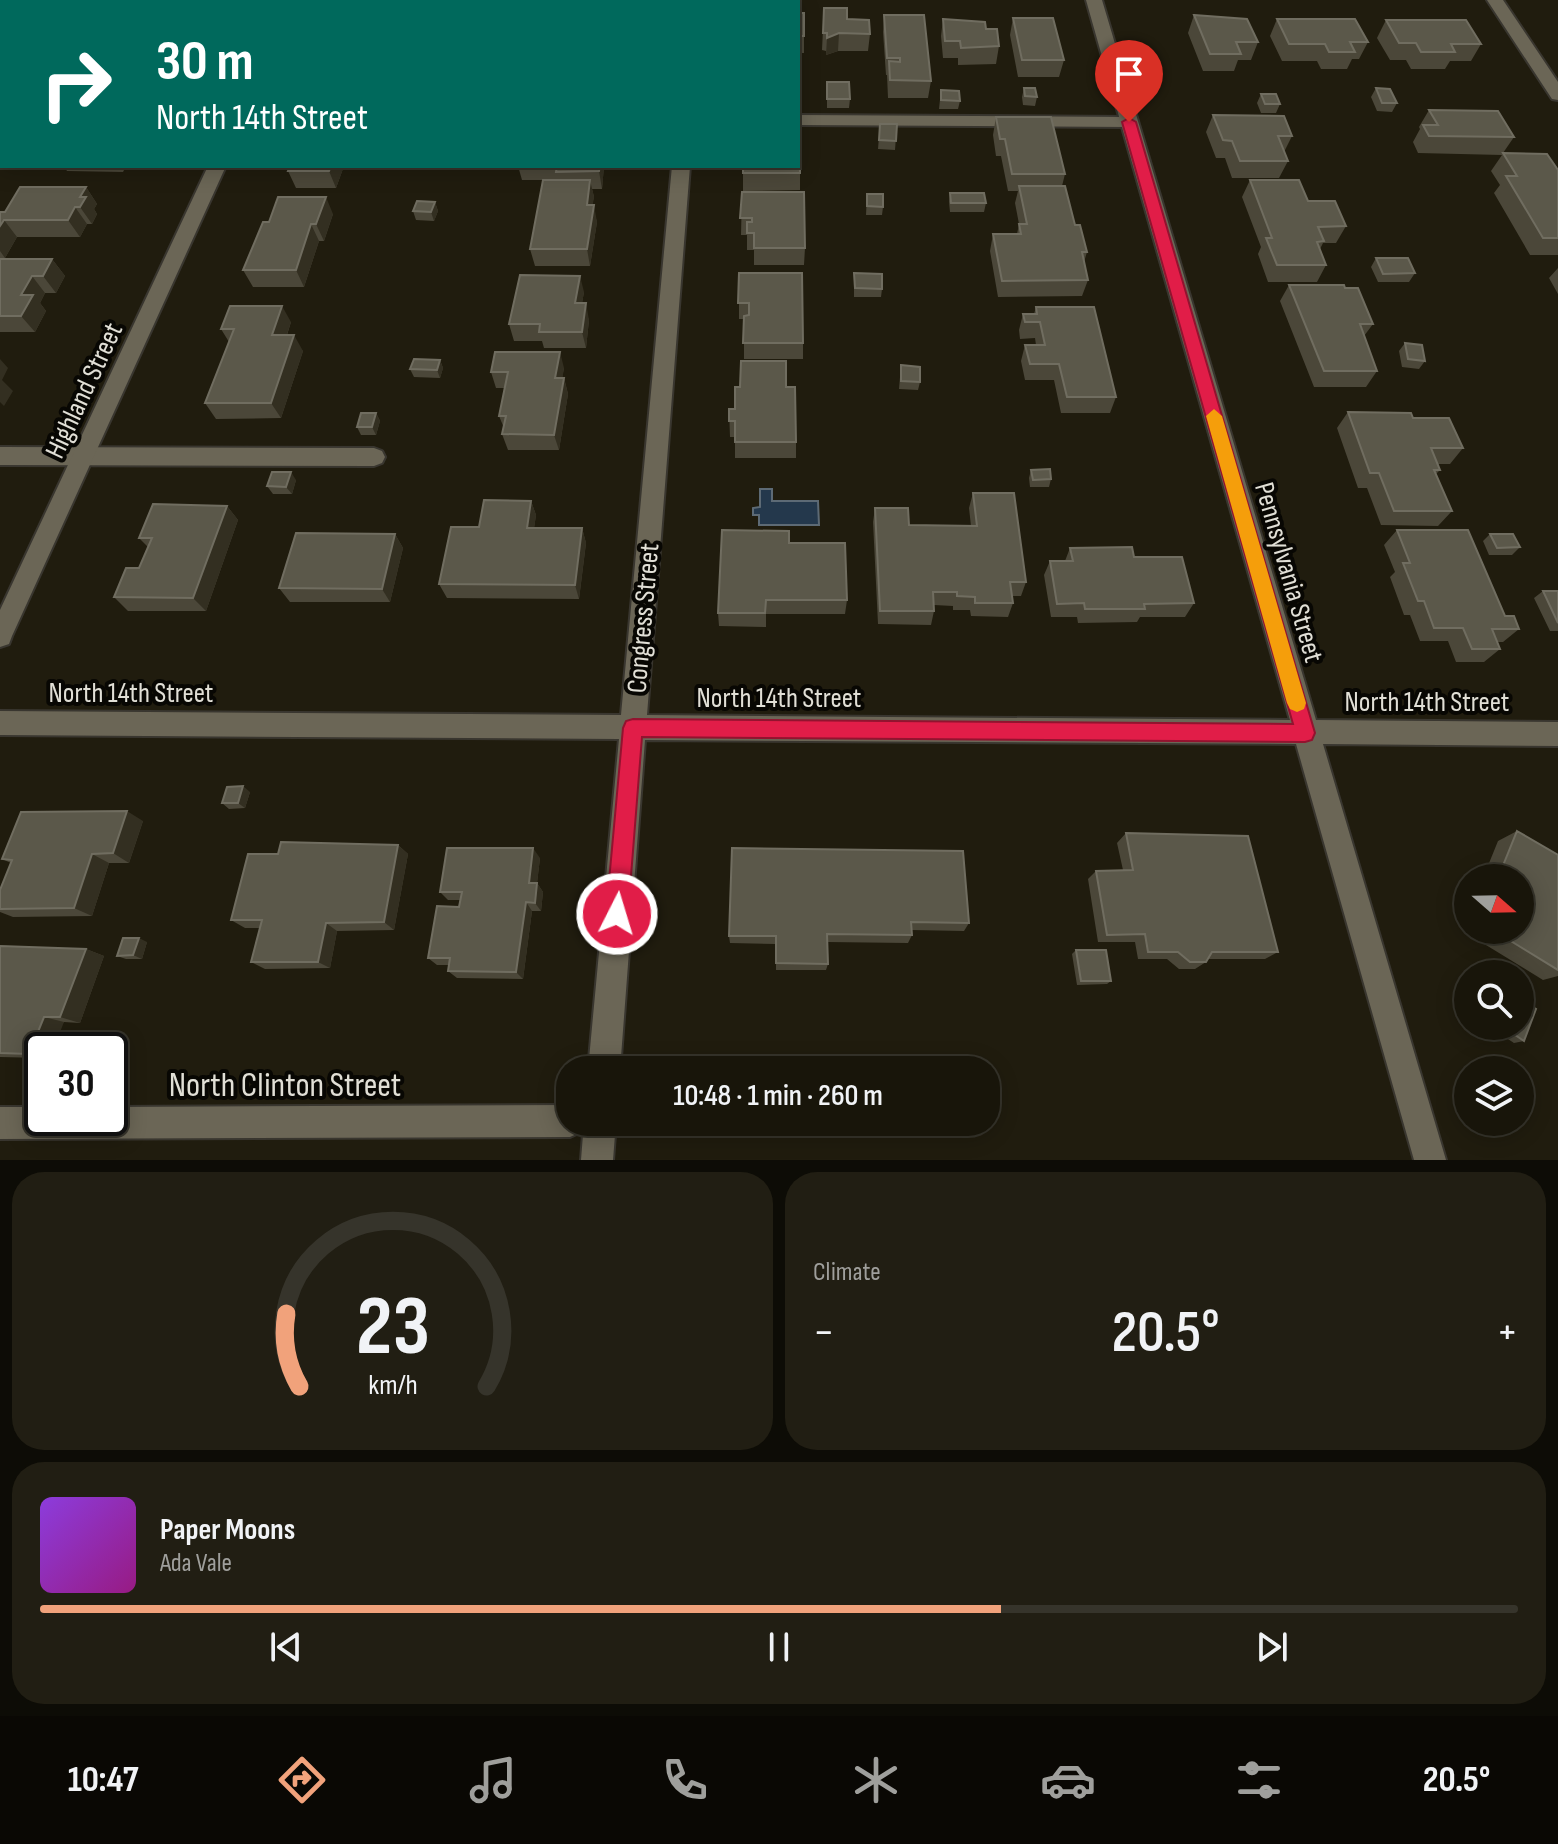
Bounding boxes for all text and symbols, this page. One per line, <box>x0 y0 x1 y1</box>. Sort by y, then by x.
text: 30 m <box>156 29 254 96</box>
icon: right <box>24 32 128 136</box>
pin <box>1095 40 1163 122</box>
icon: arrive <box>1107 52 1151 96</box>
text: North 14th Street <box>156 97 368 140</box>
street label: Highland Street <box>39 318 130 464</box>
street label: Pennsylvania Street <box>1247 479 1330 666</box>
street label: Congress Street <box>621 542 666 694</box>
street label: North 14th Street <box>49 677 213 710</box>
street label: North 14th Street <box>697 682 861 715</box>
street label: North 14th Street <box>1345 686 1509 719</box>
north arrow <box>1454 864 1534 944</box>
map controls <box>1454 864 1534 1136</box>
position arrow <box>575 872 659 956</box>
button: search <box>1454 960 1534 1040</box>
speed limit sign: 30 <box>24 1032 128 1136</box>
button: layers <box>1454 1056 1534 1136</box>
street label: North Clinton Street <box>169 1065 401 1106</box>
text: 10:48 · 1 min · 260 m <box>673 1078 883 1114</box>
text: Climate <box>813 1257 881 1288</box>
text: 23 <box>356 1278 429 1378</box>
text: 20.5° <box>1111 1297 1220 1369</box>
text: − <box>813 1306 835 1359</box>
text: + <box>1496 1306 1518 1359</box>
text: km/h <box>368 1368 417 1403</box>
text: Paper Moons <box>160 1512 295 1548</box>
text: Ada Vale <box>160 1548 232 1579</box>
icon: previous <box>264 1625 308 1669</box>
icon: pause <box>757 1625 801 1669</box>
icon: next <box>1250 1625 1294 1669</box>
icon: directions <box>274 1752 330 1808</box>
icon: music <box>465 1752 521 1808</box>
icon: phone <box>657 1752 713 1808</box>
icon: climate <box>848 1752 904 1808</box>
icon: car <box>1040 1752 1096 1808</box>
icon: filters <box>1231 1752 1287 1808</box>
text: 10:47 <box>68 1759 139 1802</box>
text: 20.5° <box>1423 1759 1490 1802</box>

